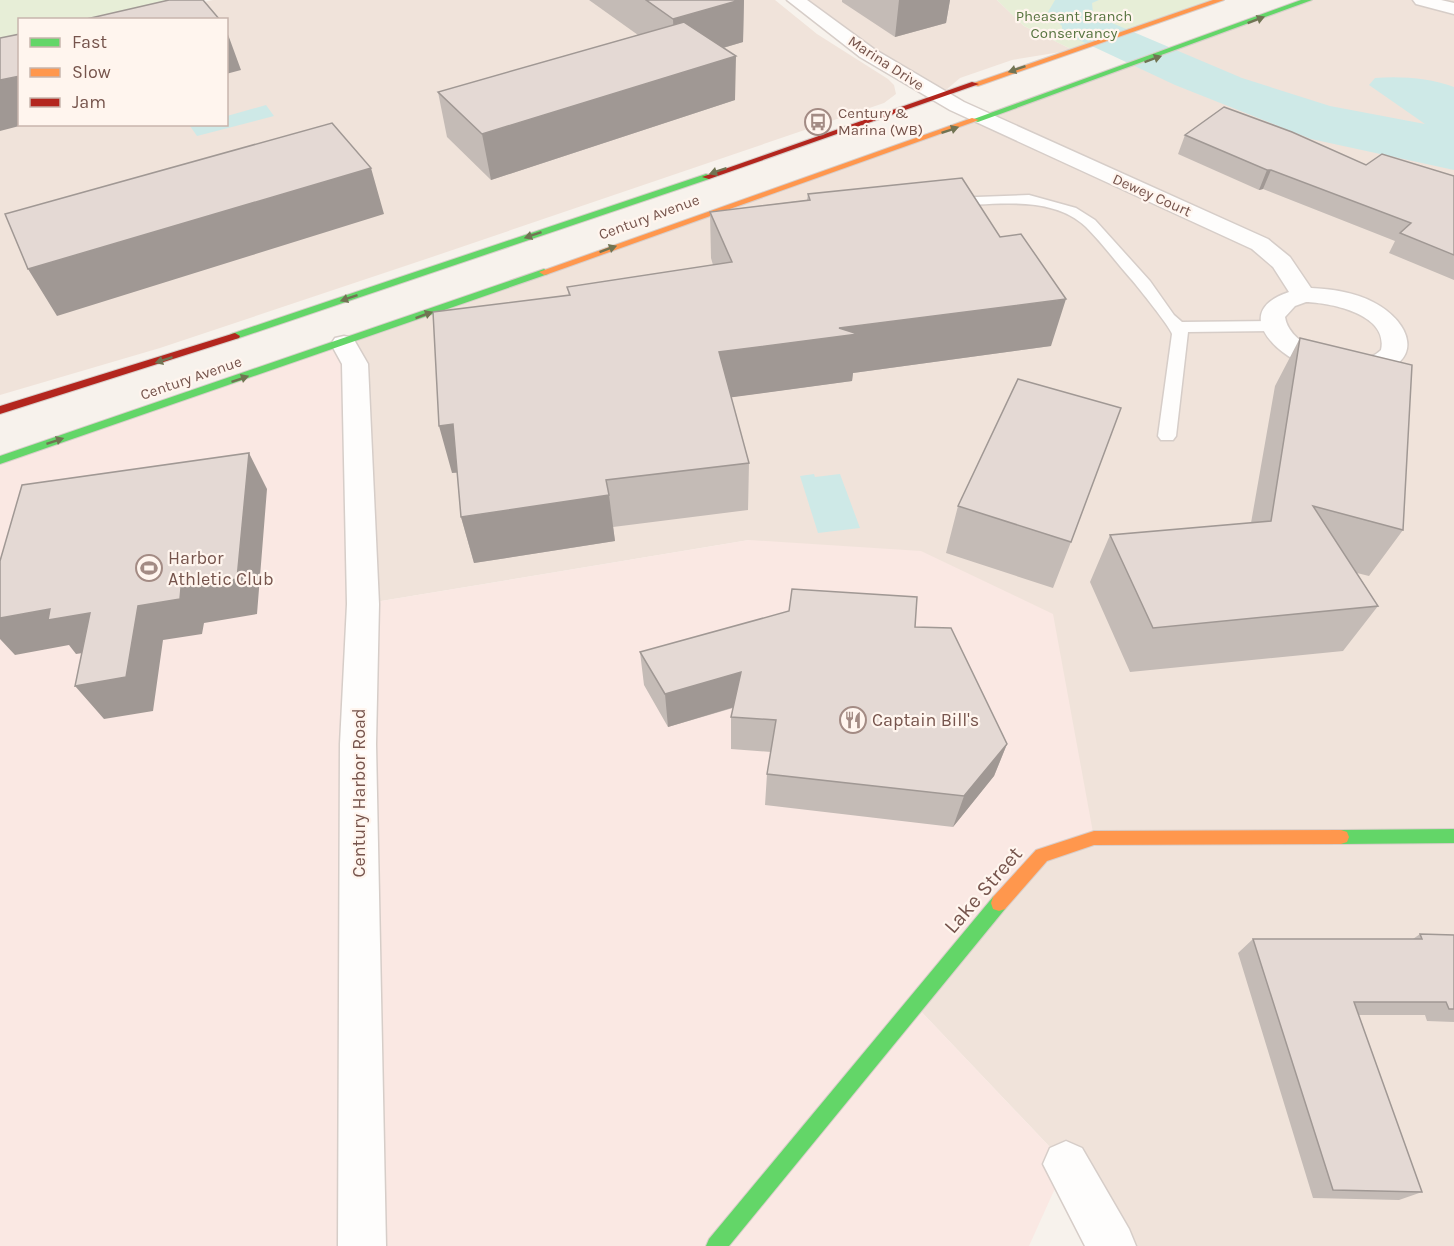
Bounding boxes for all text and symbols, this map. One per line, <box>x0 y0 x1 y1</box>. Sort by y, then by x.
park label: Pheasant Branch Conservancy <box>1016 7 1132 42</box>
one-way arrow <box>1247 15 1265 24</box>
legend <box>18 18 228 126</box>
text: Fast <box>72 31 107 53</box>
street label: Marina Drive <box>845 32 927 94</box>
one-way arrow <box>1144 53 1162 63</box>
text: Slow <box>72 61 111 83</box>
one-way arrow <box>1008 64 1026 74</box>
text: Jam <box>72 91 106 113</box>
place label: Century & Marina (WB) <box>838 104 923 139</box>
bus stop icon: Century & Marina (WB) <box>803 107 833 137</box>
one-way arrow <box>941 125 959 135</box>
one-way arrow <box>709 167 727 177</box>
street label: Dewey Court <box>1110 170 1194 221</box>
street label: Century Avenue <box>596 190 702 244</box>
one-way arrow <box>524 231 542 241</box>
one-way arrow <box>599 244 617 254</box>
one-way arrow <box>340 294 358 304</box>
one-way arrow <box>415 309 433 319</box>
street label: Century Avenue <box>138 352 244 404</box>
one-way arrow <box>155 355 173 365</box>
one-way arrow <box>231 374 249 383</box>
one-way arrow <box>47 436 65 446</box>
place label: Harbor Athletic Club <box>168 547 274 590</box>
sports icon: Harbor Athletic Club <box>134 553 164 583</box>
restaurant icon: Captain Bill's <box>838 705 868 735</box>
street label: Century Harbor Road <box>348 708 370 878</box>
place label: Captain Bill's <box>872 709 979 731</box>
street label: Lake Street <box>939 842 1027 938</box>

